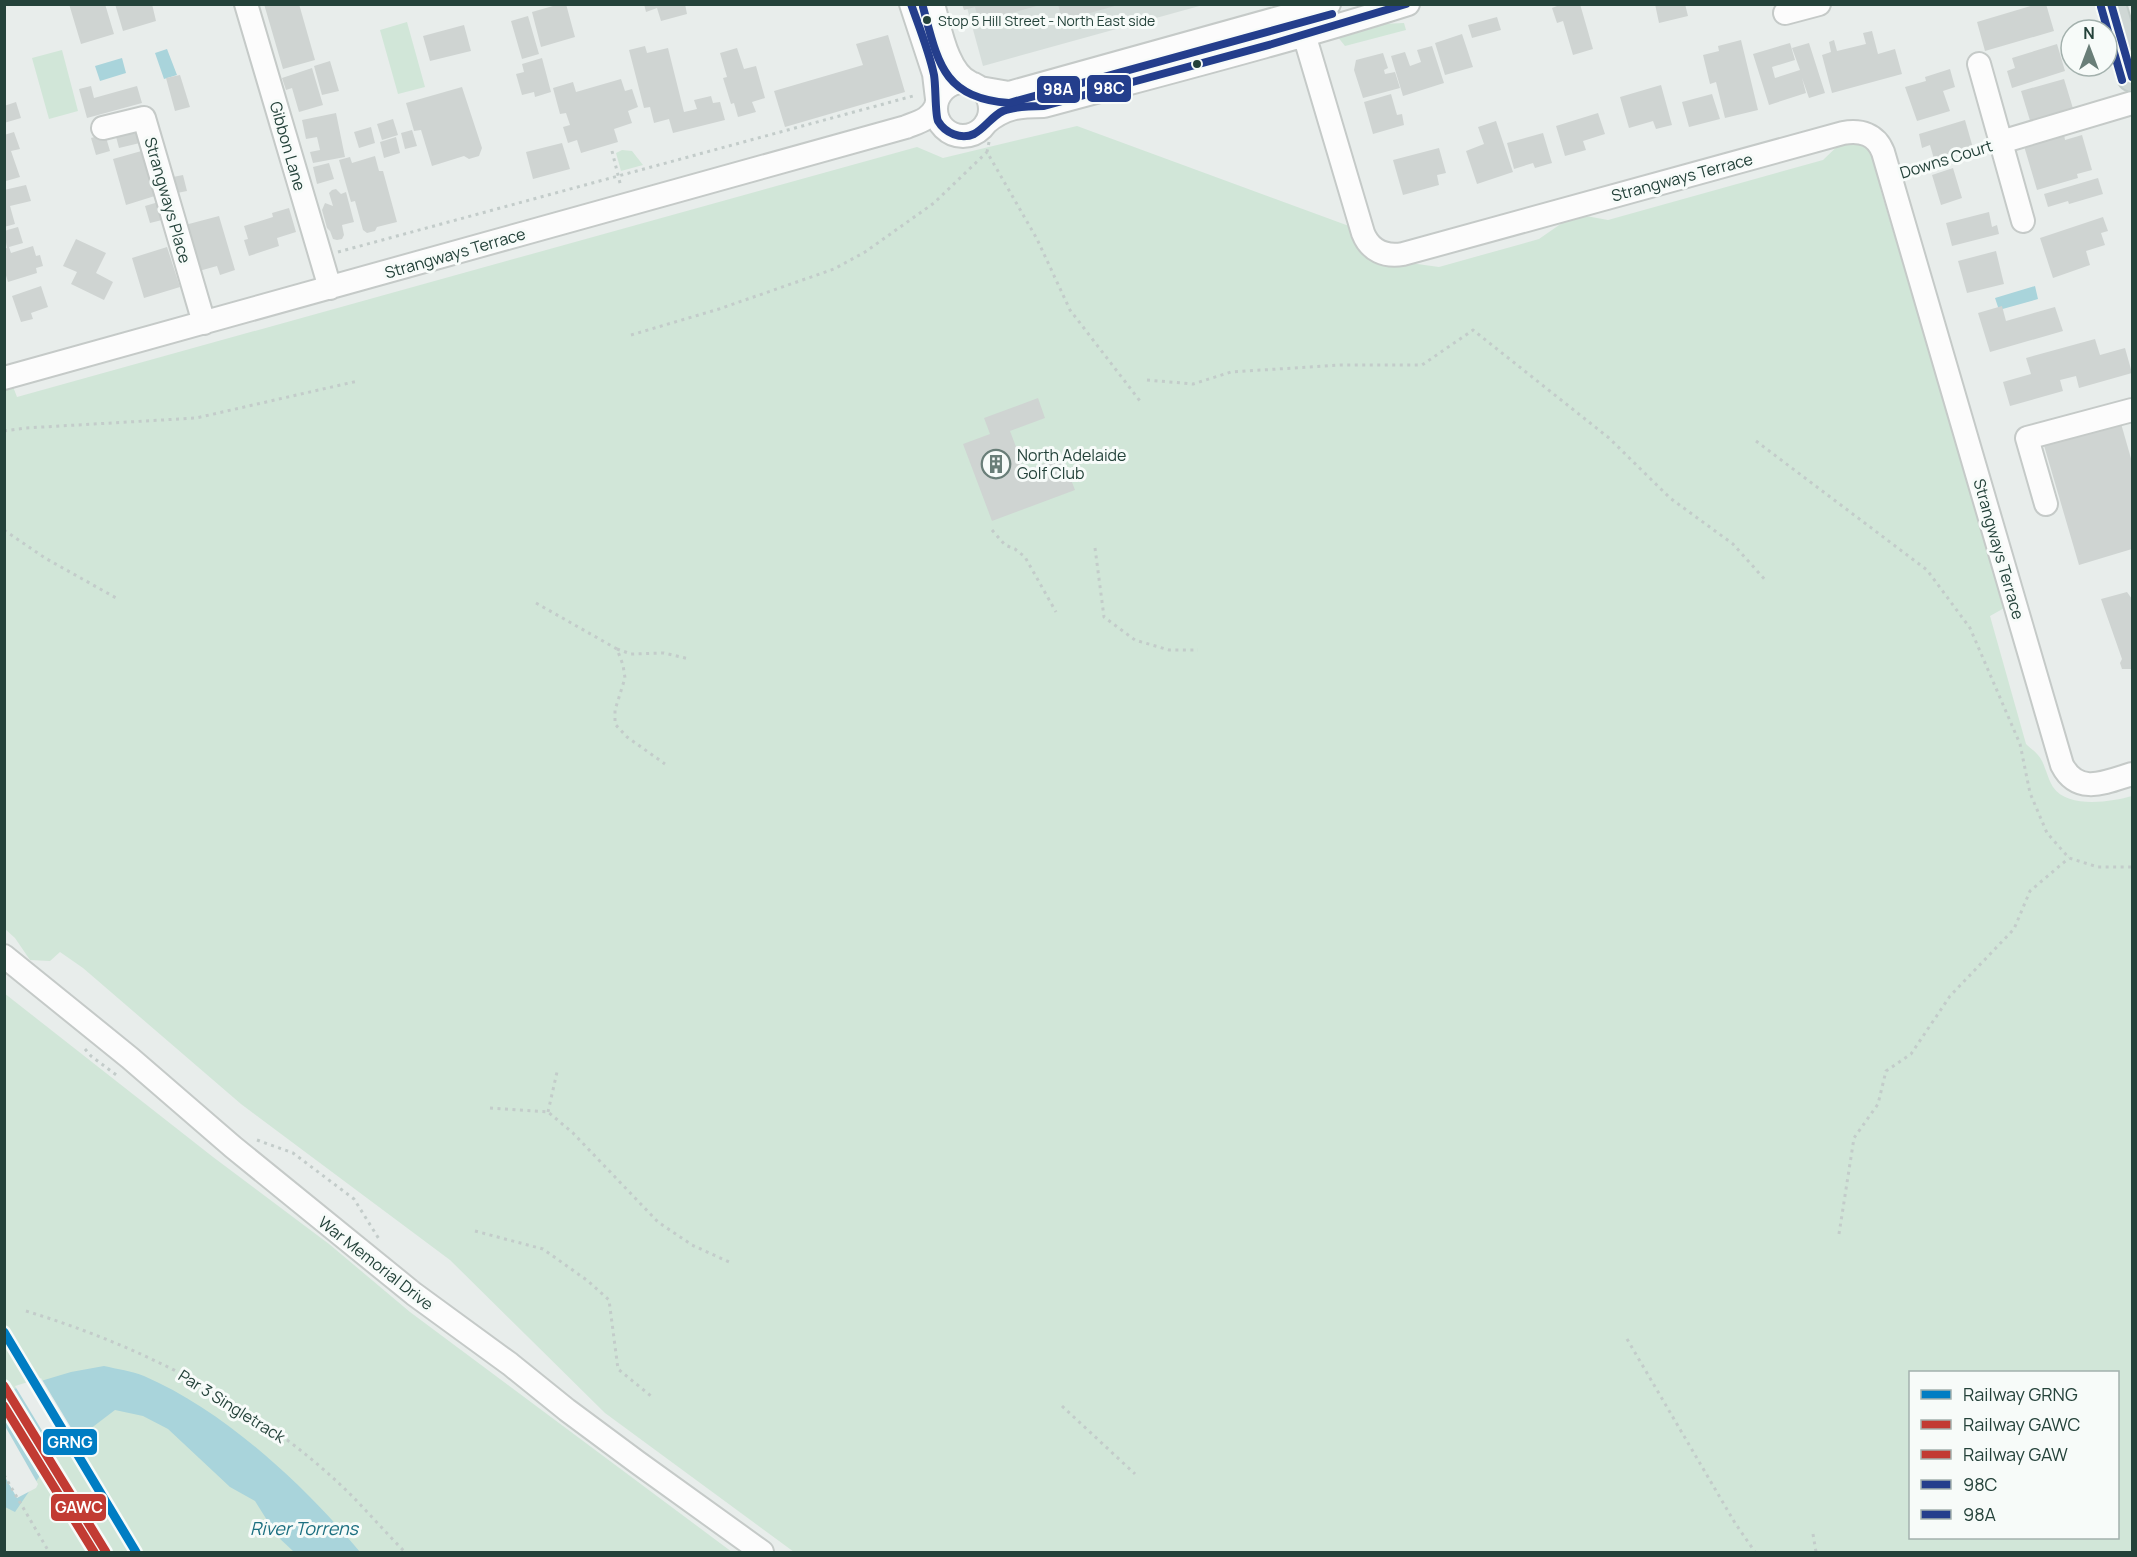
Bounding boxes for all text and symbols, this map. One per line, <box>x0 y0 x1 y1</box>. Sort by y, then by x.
place label: Stop 5 Hill Street - North East side <box>938 11 1155 30</box>
marker: Stop 5 Hill Street - North East side <box>921 14 933 26</box>
north arrow <box>2059 18 2119 78</box>
text: N <box>2083 22 2095 44</box>
unlabelled marker <box>1191 58 1203 70</box>
line badge: 98C <box>1086 74 1132 103</box>
line badge: 98A <box>1036 75 1081 104</box>
text: 98C <box>1093 77 1125 99</box>
text: 98A <box>1043 78 1074 100</box>
street label: Gibbon Lane <box>265 99 311 193</box>
street label: Strangways Place <box>139 134 197 266</box>
street label: Downs Court <box>1897 134 1995 184</box>
street label: Strangways Terrace <box>1609 148 1755 206</box>
street label: Strangways Terrace <box>382 222 528 284</box>
place label: North Adelaide Golf Club <box>1017 444 1126 484</box>
building icon: North Adelaide Golf Club <box>980 448 1012 480</box>
street label: Strangways Terrace <box>1968 476 2030 622</box>
street label: War Memorial Drive <box>314 1211 438 1315</box>
street label: Par 3 Singletrack <box>174 1364 291 1448</box>
legend <box>1909 1371 2119 1539</box>
text: Railway GRNG <box>1963 1382 2078 1406</box>
text: Railway GAWC <box>1963 1412 2081 1436</box>
line badge: GRNG <box>42 1428 98 1456</box>
text: GRNG <box>47 1431 93 1453</box>
text: Railway GAW <box>1963 1442 2068 1466</box>
text: 98C <box>1963 1472 1998 1496</box>
line badge: GAWC <box>50 1493 107 1522</box>
text: GAWC <box>55 1496 103 1518</box>
text: 98A <box>1963 1502 1997 1526</box>
water label: River Torrens <box>250 1516 360 1540</box>

